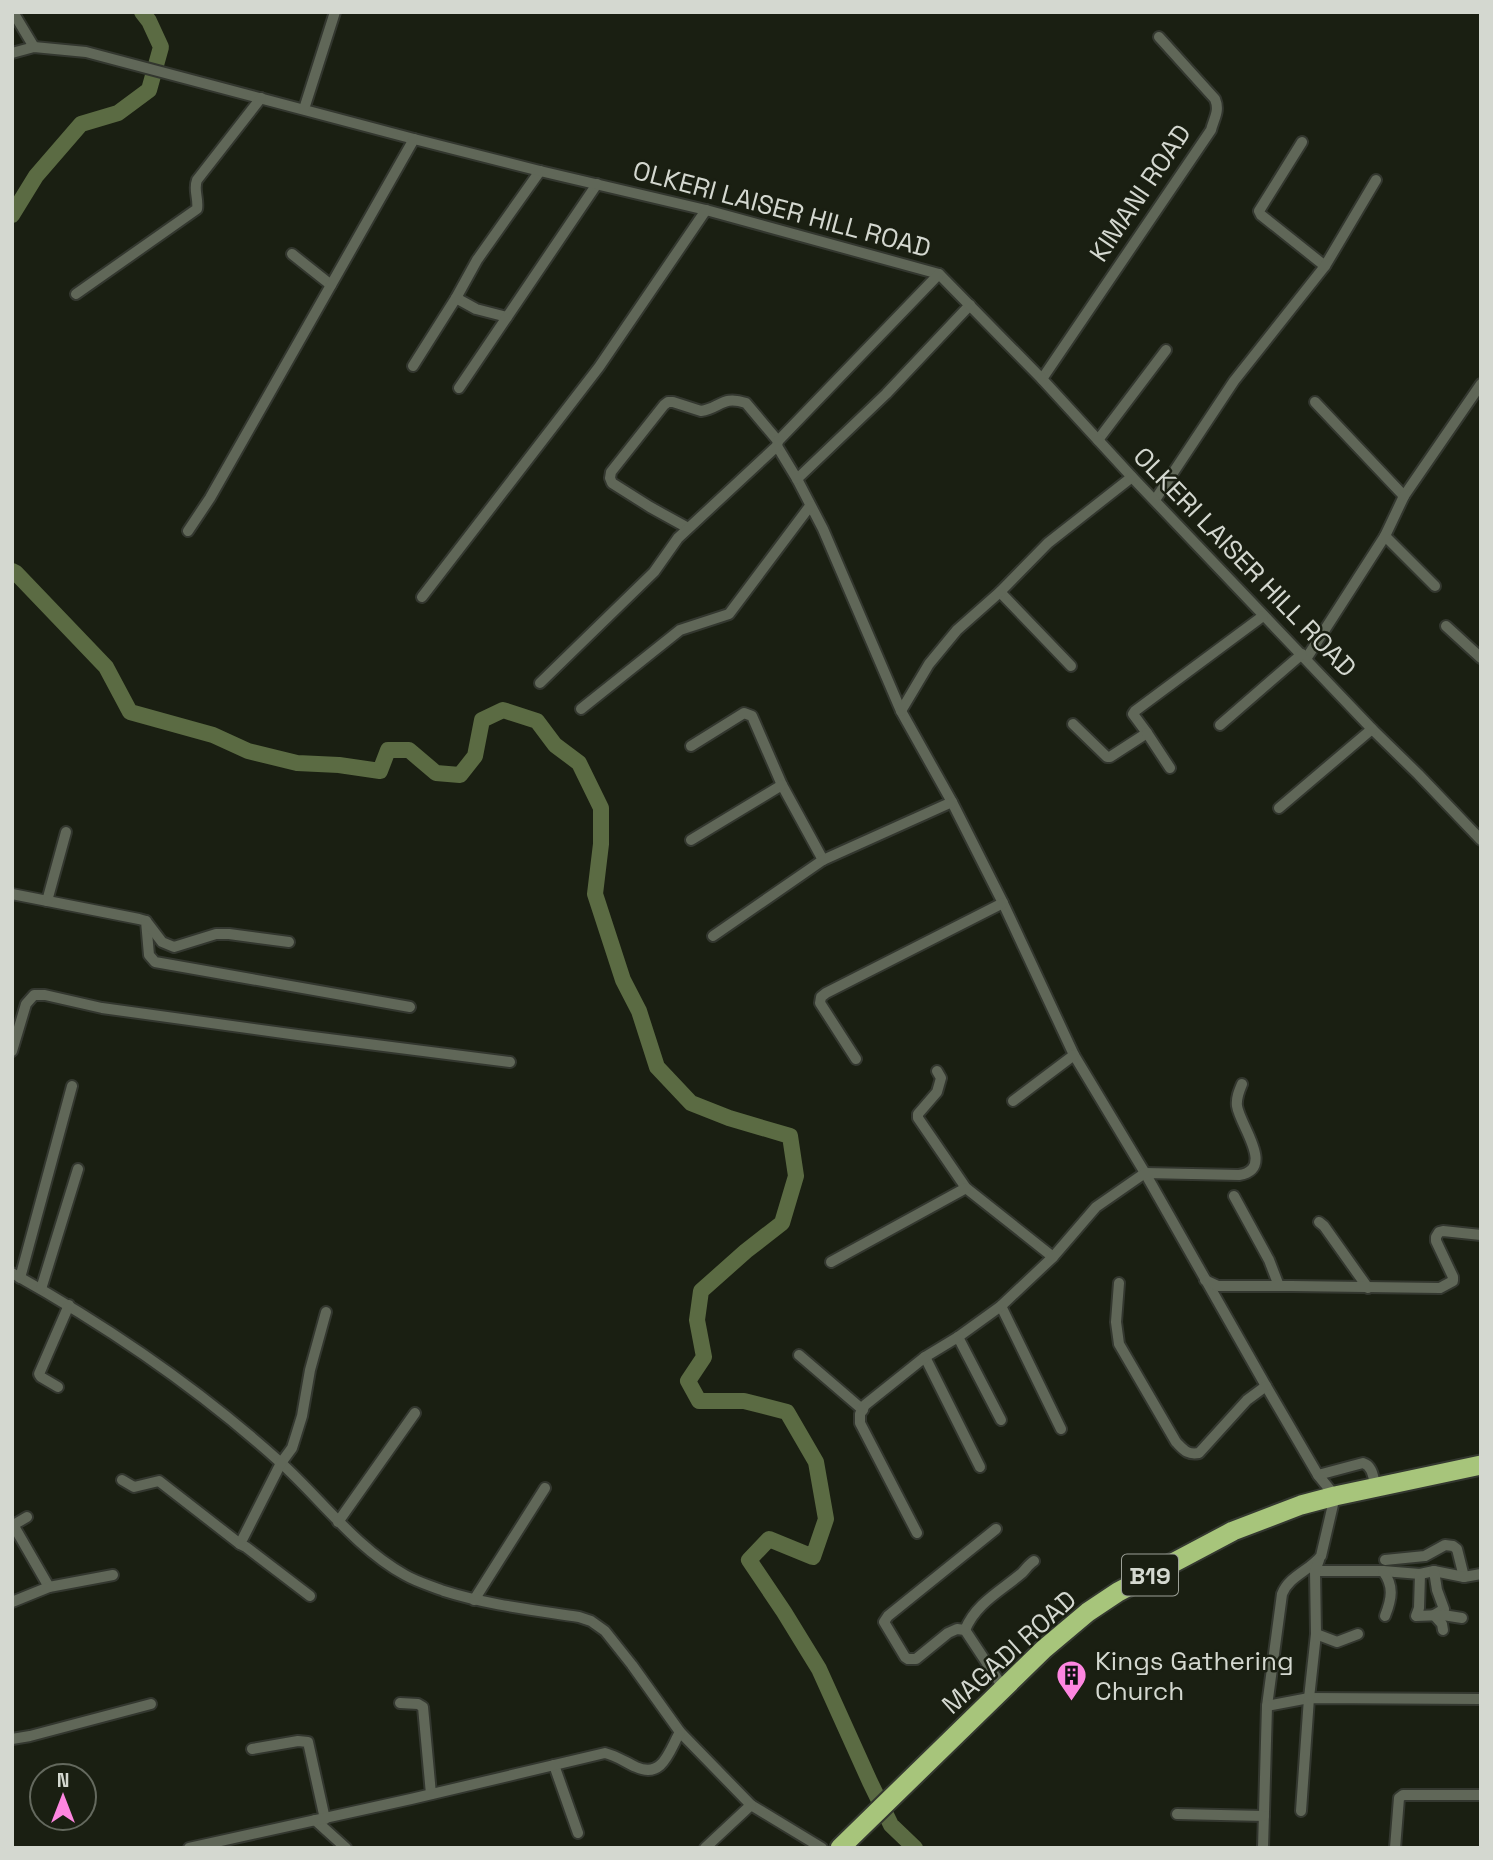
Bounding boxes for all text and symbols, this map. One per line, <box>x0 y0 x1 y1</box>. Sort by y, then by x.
street label: KIMANI ROAD <box>1082 118 1198 268</box>
street label: OLKERI LAISER HILL ROAD <box>629 153 935 265</box>
street label: OLKERI LAISER HILL ROAD <box>1126 440 1364 684</box>
road number: B19 <box>1122 1554 1178 1596</box>
street label: MAGADI ROAD <box>935 1583 1083 1721</box>
place label: Kings Gathering Church <box>1095 1644 1294 1708</box>
building icon: Kings Gathering Church <box>1055 1659 1089 1703</box>
north arrow <box>28 1762 98 1832</box>
text: N <box>57 1768 69 1793</box>

